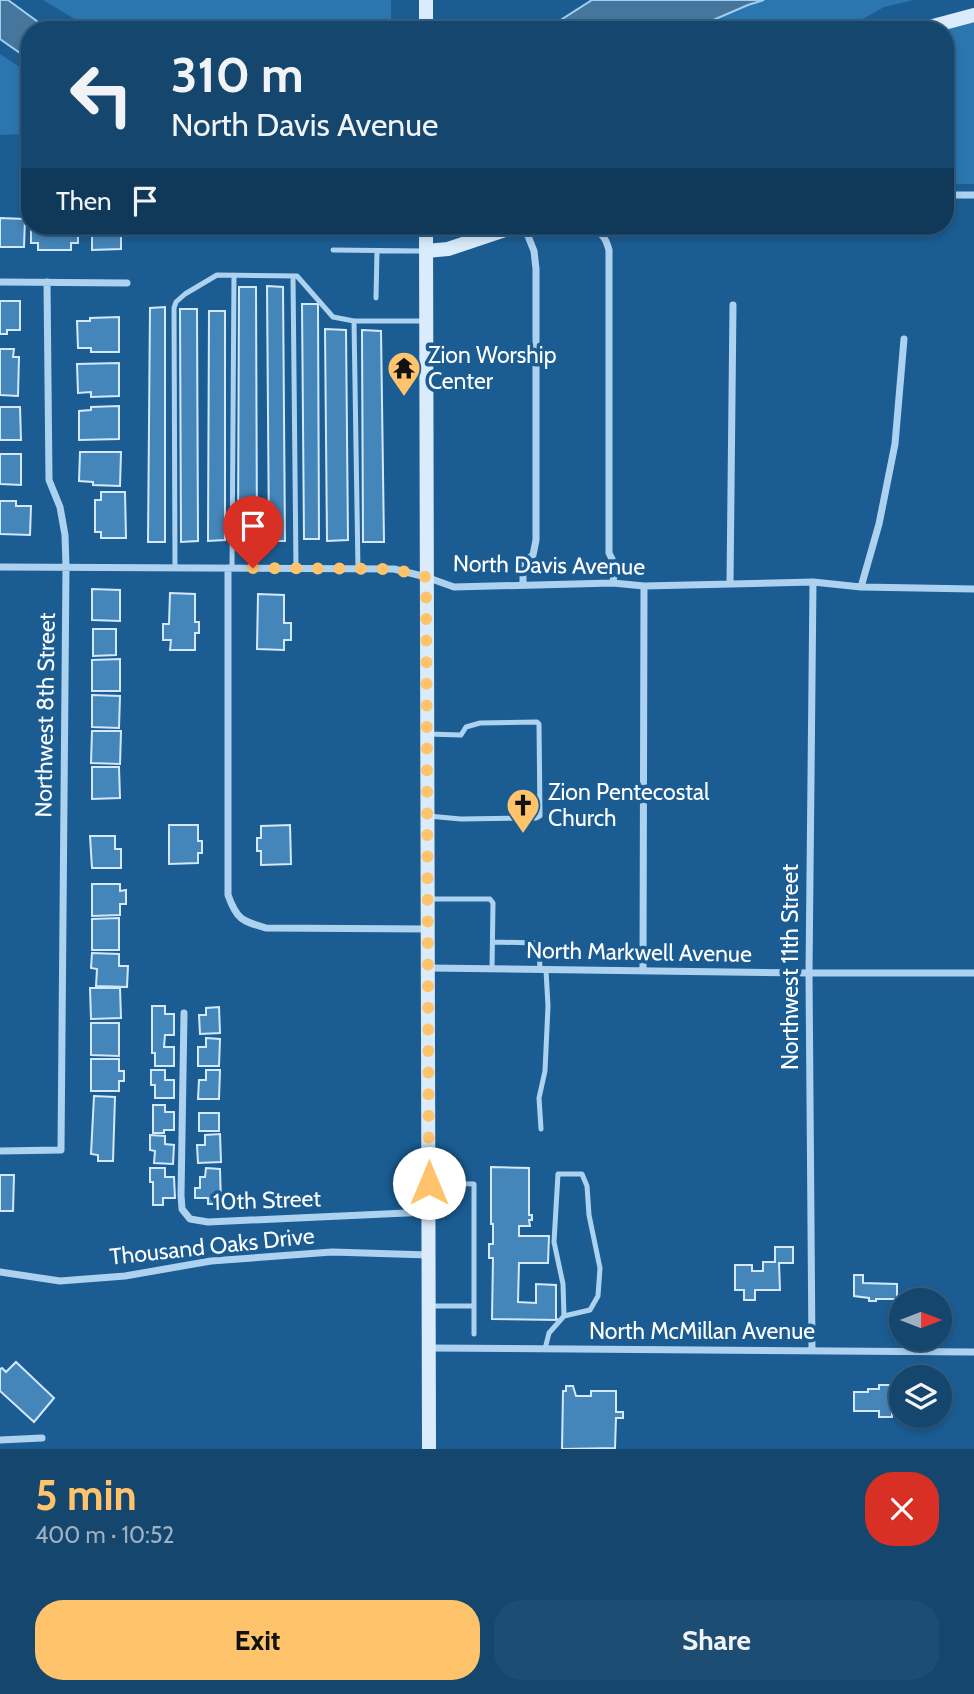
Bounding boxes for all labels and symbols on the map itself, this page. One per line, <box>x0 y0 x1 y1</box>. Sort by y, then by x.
place label: Zion Worship Center <box>428 341 557 395</box>
temple icon: Zion Worship Center <box>385 349 423 398</box>
pin <box>223 496 283 568</box>
street label: North Davis Avenue <box>453 549 646 581</box>
street label: Northwest 8th Street <box>29 612 61 818</box>
place label: Zion Pentecostal Church <box>548 778 710 832</box>
church icon: Zion Pentecostal Church <box>504 786 542 835</box>
street label: Northwest 11th Street <box>776 864 804 1070</box>
street label: North Markwell Avenue <box>526 936 752 968</box>
position arrow <box>392 1146 466 1220</box>
street label: 10th Street <box>213 1184 322 1216</box>
street label: Thousand Oaks Drive <box>108 1221 316 1271</box>
north arrow <box>889 1288 952 1351</box>
street label: North McMillan Avenue <box>589 1317 815 1345</box>

